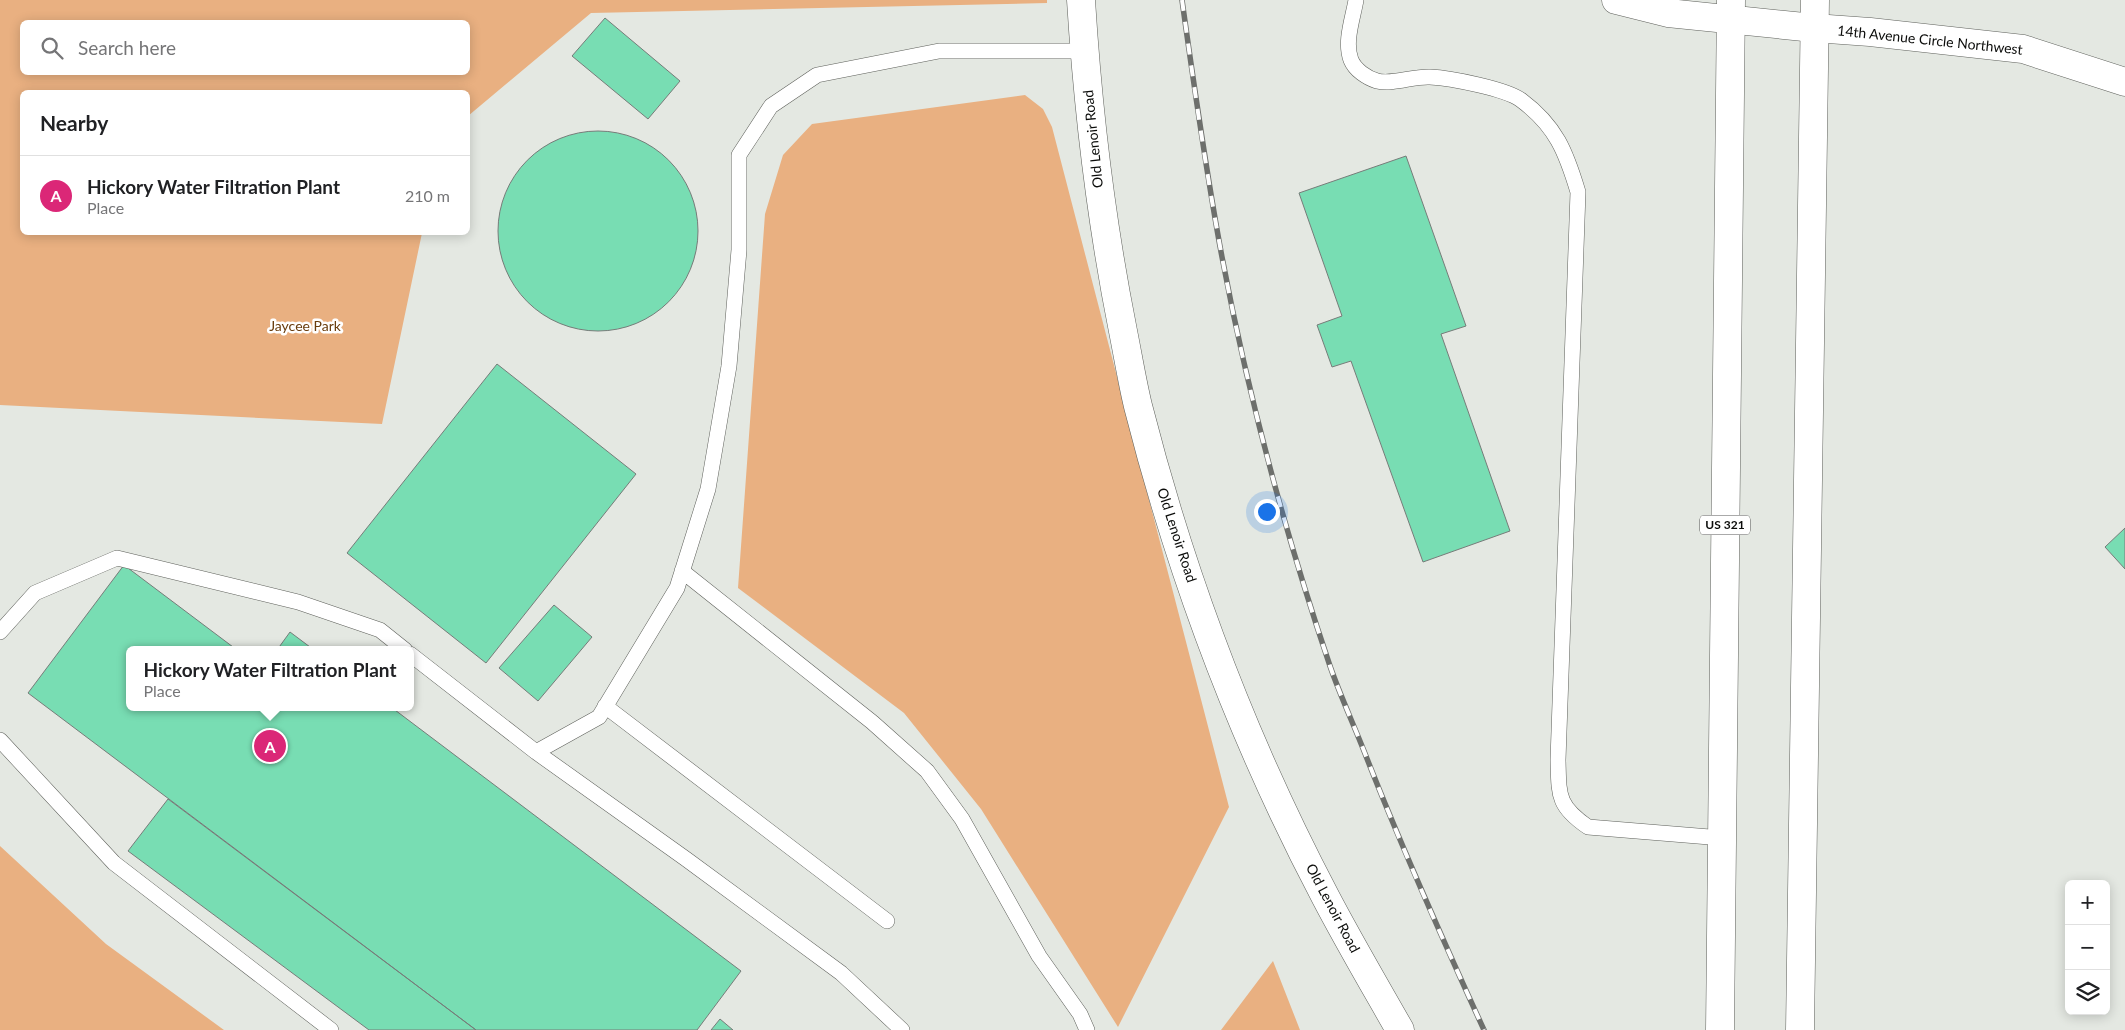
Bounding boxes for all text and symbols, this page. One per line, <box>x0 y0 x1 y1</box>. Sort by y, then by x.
search box <box>20 20 470 75</box>
street label: 14th Avenue Circle Northwest <box>1837 21 2024 58</box>
icon: search <box>38 34 66 62</box>
text: Search here <box>78 36 176 59</box>
street label: Old Lenoir Road <box>1079 89 1106 189</box>
text: Nearby <box>40 110 108 135</box>
text: Hickory Water Filtration Plant <box>87 175 340 198</box>
text: A <box>50 186 62 205</box>
text: 210 m <box>405 186 450 205</box>
text: Place <box>87 198 124 217</box>
park label: Jaycee Park <box>269 317 342 334</box>
street label: Old Lenoir Road <box>1154 485 1201 584</box>
your location <box>1254 499 1280 525</box>
road number: US 321 <box>1700 516 1750 534</box>
popup <box>126 646 414 711</box>
text: Hickory Water Filtration Plant <box>144 658 397 681</box>
text: Place <box>144 681 181 700</box>
pin: A <box>254 727 286 765</box>
street label: Old Lenoir Road <box>1303 860 1364 955</box>
map controls <box>2065 880 2110 1015</box>
button: + <box>2065 880 2110 925</box>
button: − <box>2065 925 2110 970</box>
button: layers <box>2065 970 2110 1015</box>

